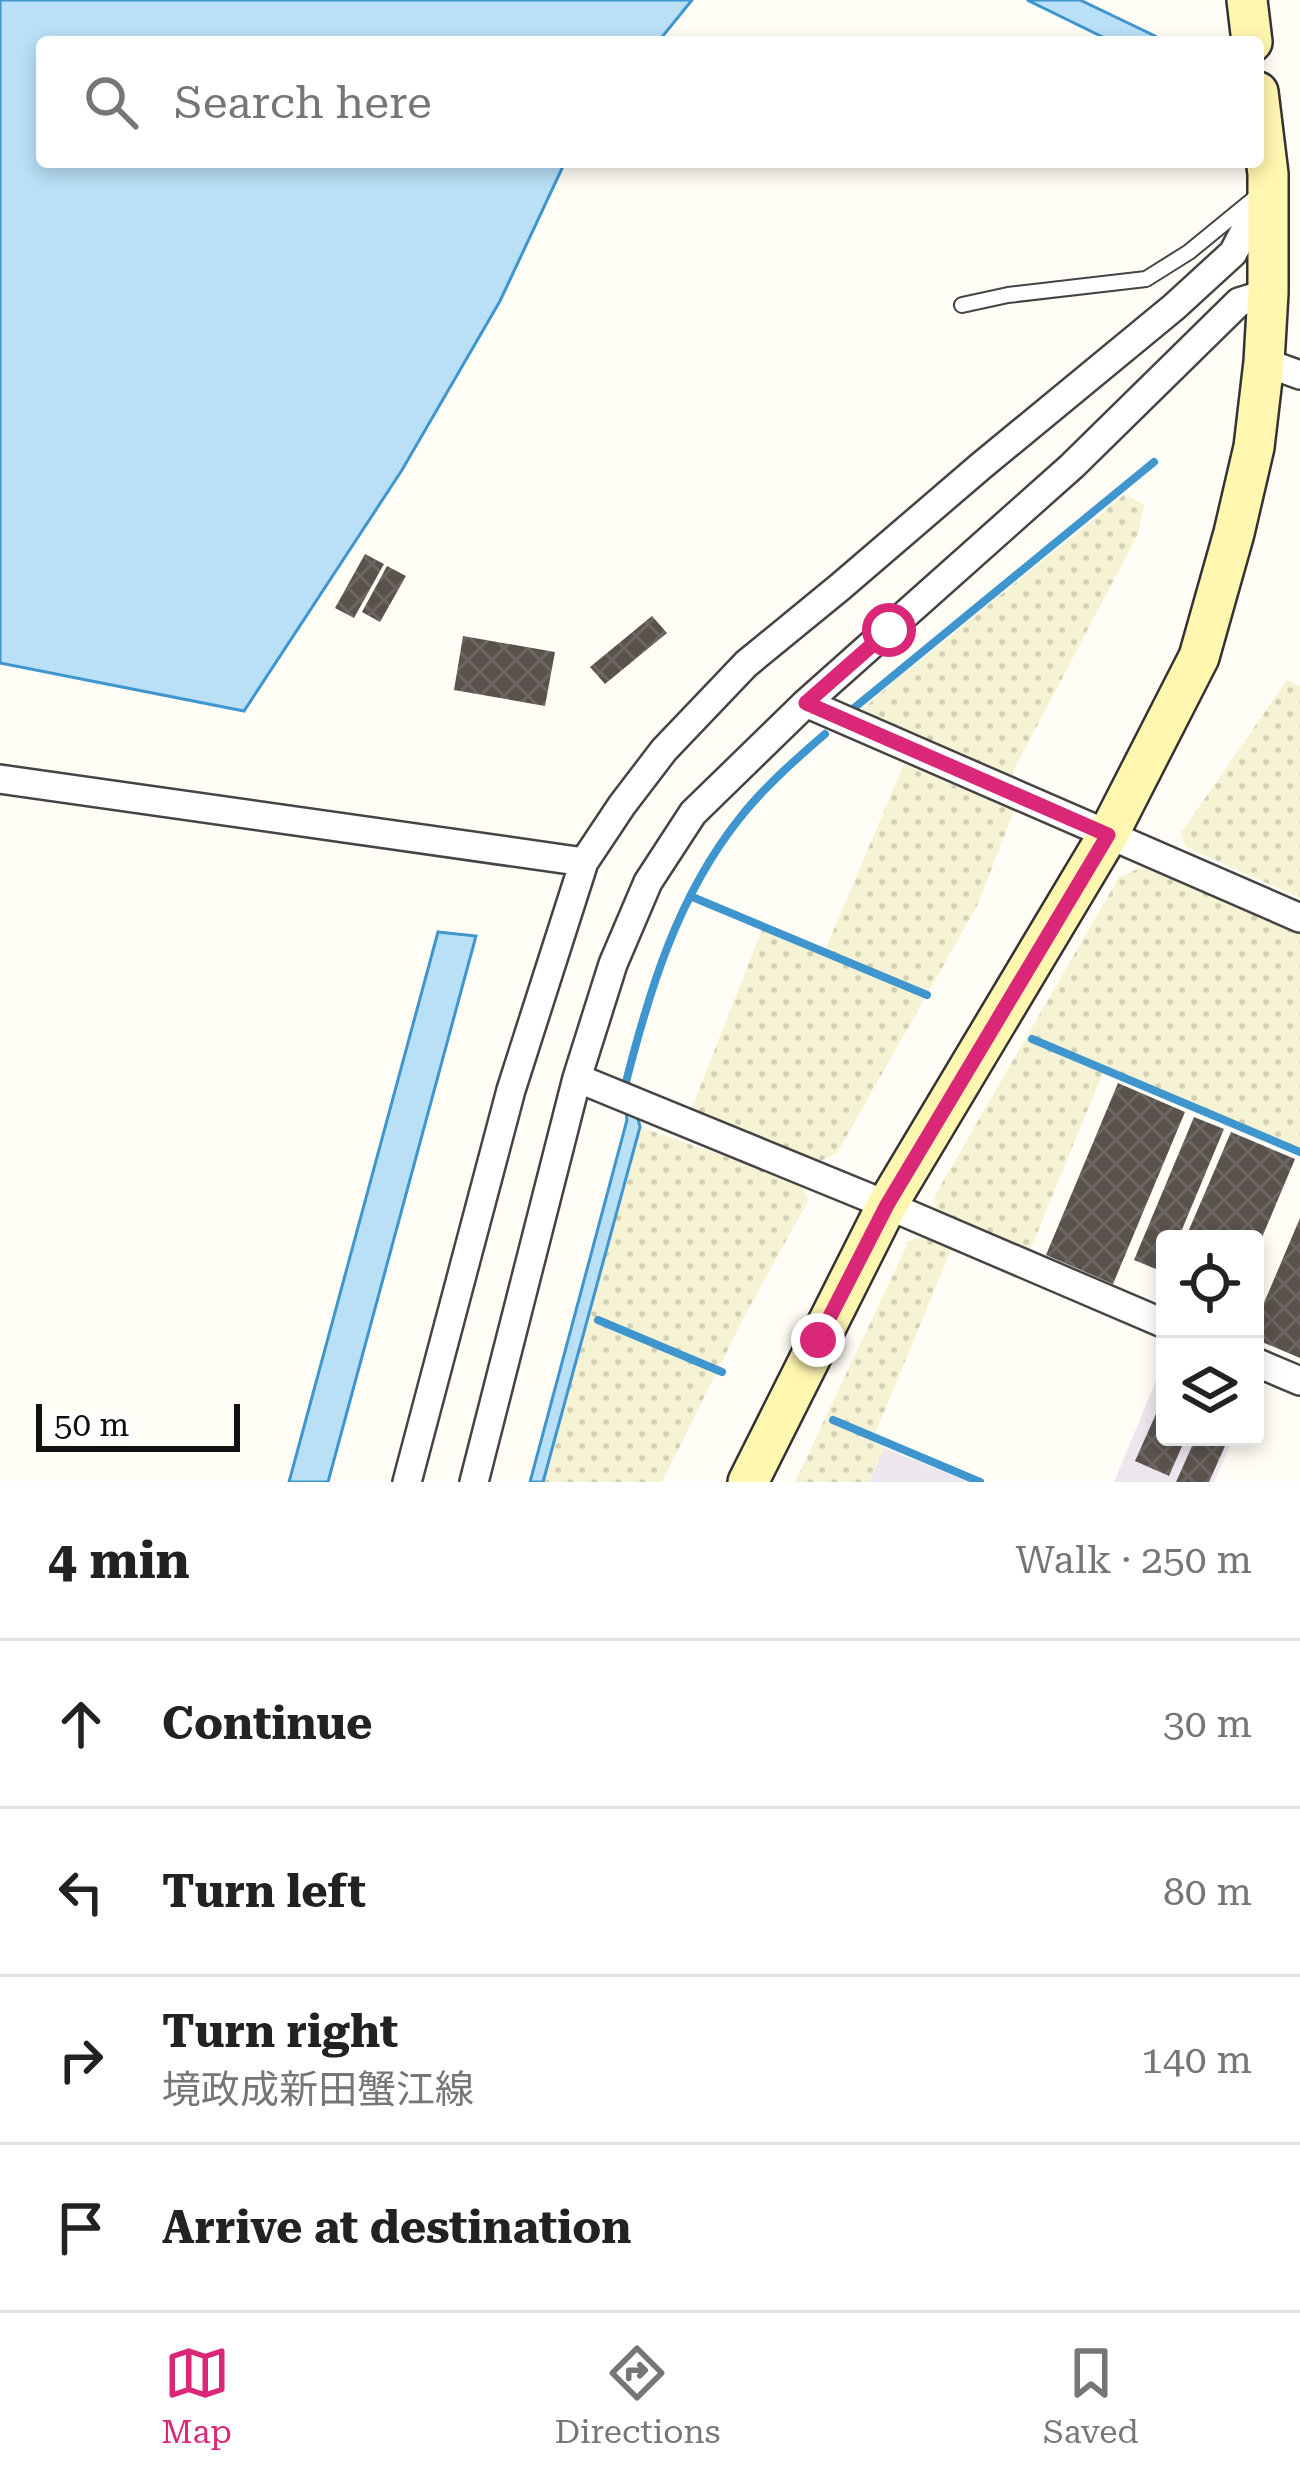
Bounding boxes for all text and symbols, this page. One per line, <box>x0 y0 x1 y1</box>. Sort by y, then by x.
search box <box>36 36 1264 168</box>
icon: search <box>78 69 144 135</box>
text: Search here <box>174 76 432 129</box>
route start <box>862 603 916 657</box>
map controls <box>1156 1230 1264 1446</box>
button: locate <box>1156 1230 1264 1338</box>
route end <box>791 1313 845 1367</box>
button: layers <box>1156 1338 1264 1446</box>
scale bar <box>36 1398 240 1451</box>
text: 50 m <box>54 1405 129 1444</box>
text: 4 min <box>48 1531 190 1590</box>
text: Walk · 250 m <box>1016 1537 1252 1583</box>
icon: ahead <box>48 1691 114 1757</box>
text: Continue <box>162 1697 373 1750</box>
text: 30 m <box>1163 1701 1252 1747</box>
icon: left <box>48 1859 114 1925</box>
text: Turn left <box>162 1865 366 1918</box>
text: 80 m <box>1163 1869 1252 1915</box>
text: Turn right <box>162 2005 398 2058</box>
icon: right <box>48 2027 114 2093</box>
text: 140 m <box>1141 2037 1252 2083</box>
text: 境政成新田蟹江線 <box>162 2067 474 2113</box>
icon: arrive <box>48 2195 114 2261</box>
text: Arrive at destination <box>162 2201 631 2254</box>
tab: Map <box>161 2340 232 2451</box>
tab: Directions <box>554 2340 720 2451</box>
tab: Saved <box>1043 2340 1139 2451</box>

